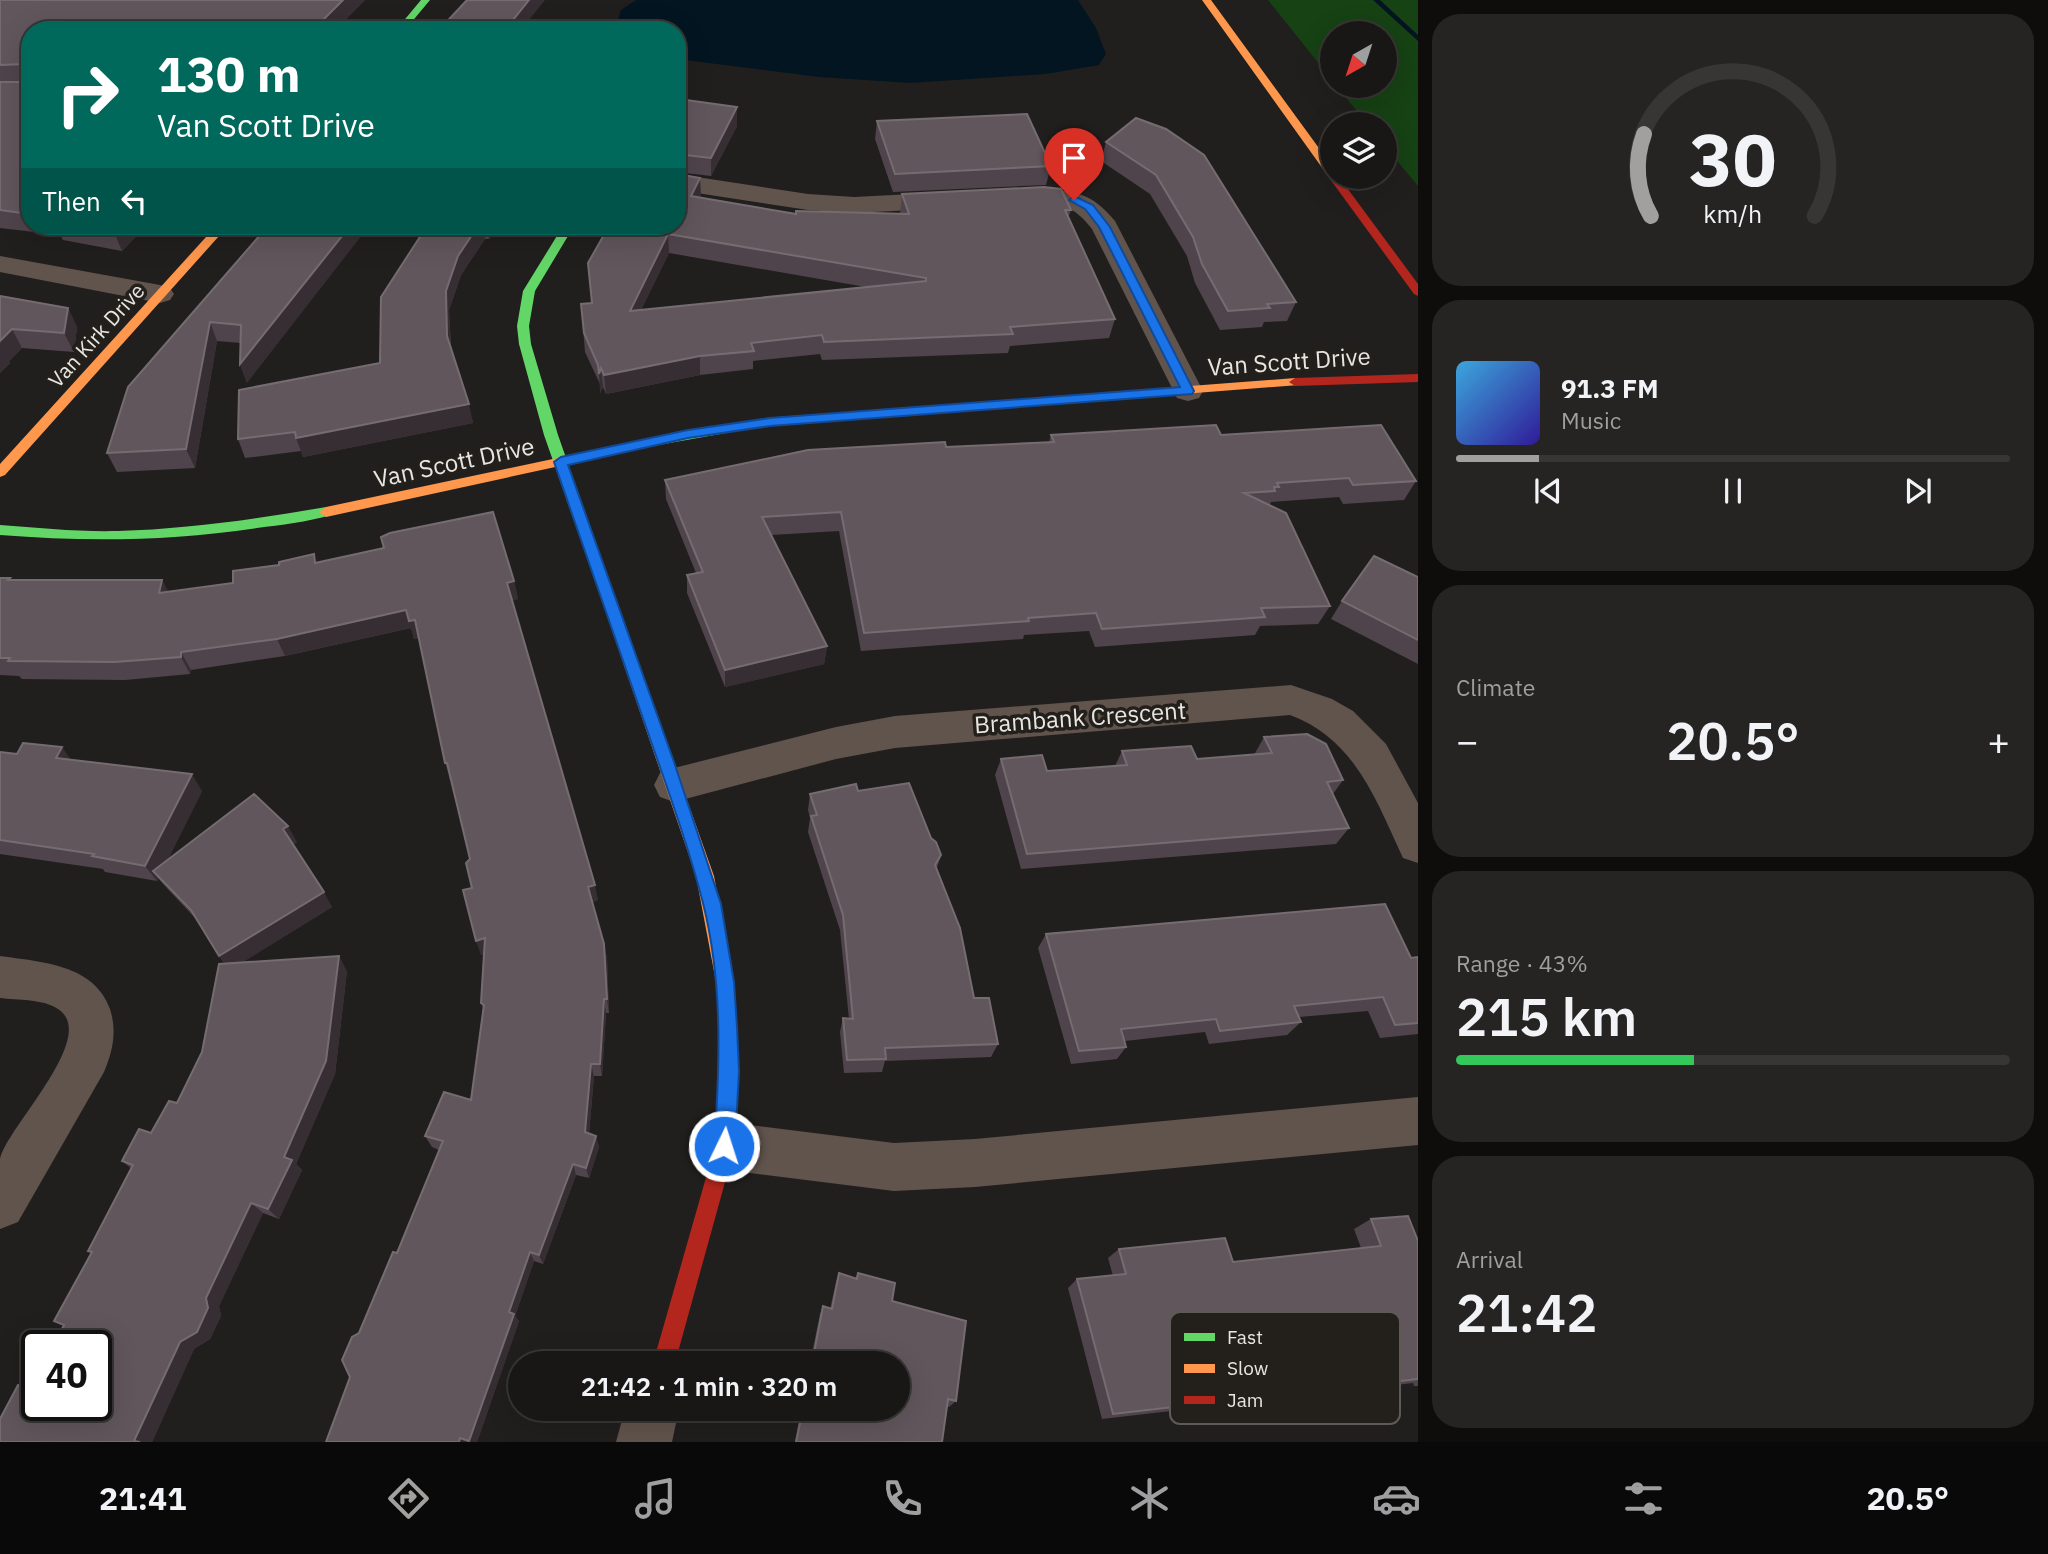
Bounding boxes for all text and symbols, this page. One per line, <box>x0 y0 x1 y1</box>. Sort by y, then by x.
north arrow <box>1320 21 1396 98</box>
map controls <box>1320 21 1397 189</box>
text: 130 m <box>157 42 301 105</box>
icon: right <box>42 49 133 140</box>
text: Van Scott Drive <box>157 104 375 146</box>
text: 30 <box>1689 111 1777 206</box>
button: layers <box>1320 112 1397 189</box>
pin <box>1044 128 1104 200</box>
icon: arrive <box>1055 139 1093 177</box>
icon: left <box>115 182 153 220</box>
text: Then <box>42 184 101 218</box>
text: km/h <box>1704 197 1762 230</box>
street label: Van Kirk Drive <box>42 277 150 393</box>
street label: Van Scott Drive <box>1206 339 1372 383</box>
text: 91.3 FM <box>1561 371 1659 405</box>
text: Music <box>1561 405 1621 435</box>
street label: Van Scott Drive <box>371 429 537 495</box>
icon: previous <box>1529 472 1567 510</box>
icon: pause <box>1714 472 1752 510</box>
icon: next <box>1899 472 1937 510</box>
text: Climate <box>1456 672 1535 702</box>
street label: Brambank Crescent <box>973 694 1187 740</box>
text: 20.5° <box>1666 707 1800 774</box>
text: − <box>1456 716 1479 765</box>
text: + <box>1987 716 2010 765</box>
text: Range · 43% <box>1456 948 1588 978</box>
text: 215 km <box>1456 983 1637 1050</box>
position arrow <box>687 1109 761 1183</box>
text: Arrival <box>1456 1244 1523 1274</box>
text: 21:42 <box>1456 1279 1597 1346</box>
legend <box>1170 1312 1400 1424</box>
text: Fast <box>1227 1325 1263 1349</box>
speed limit sign: 40 <box>21 1330 112 1421</box>
text: Slow <box>1227 1356 1268 1380</box>
text: 21:42 · 1 min · 320 m <box>581 1369 837 1403</box>
text: Jam <box>1227 1388 1263 1412</box>
icon: directions <box>384 1474 433 1523</box>
icon: music <box>631 1474 680 1523</box>
icon: phone <box>878 1474 927 1523</box>
icon: climate <box>1125 1474 1174 1523</box>
icon: car <box>1372 1474 1421 1523</box>
icon: filters <box>1619 1474 1668 1523</box>
text: 21:41 <box>99 1477 186 1519</box>
text: 20.5° <box>1866 1477 1949 1519</box>

